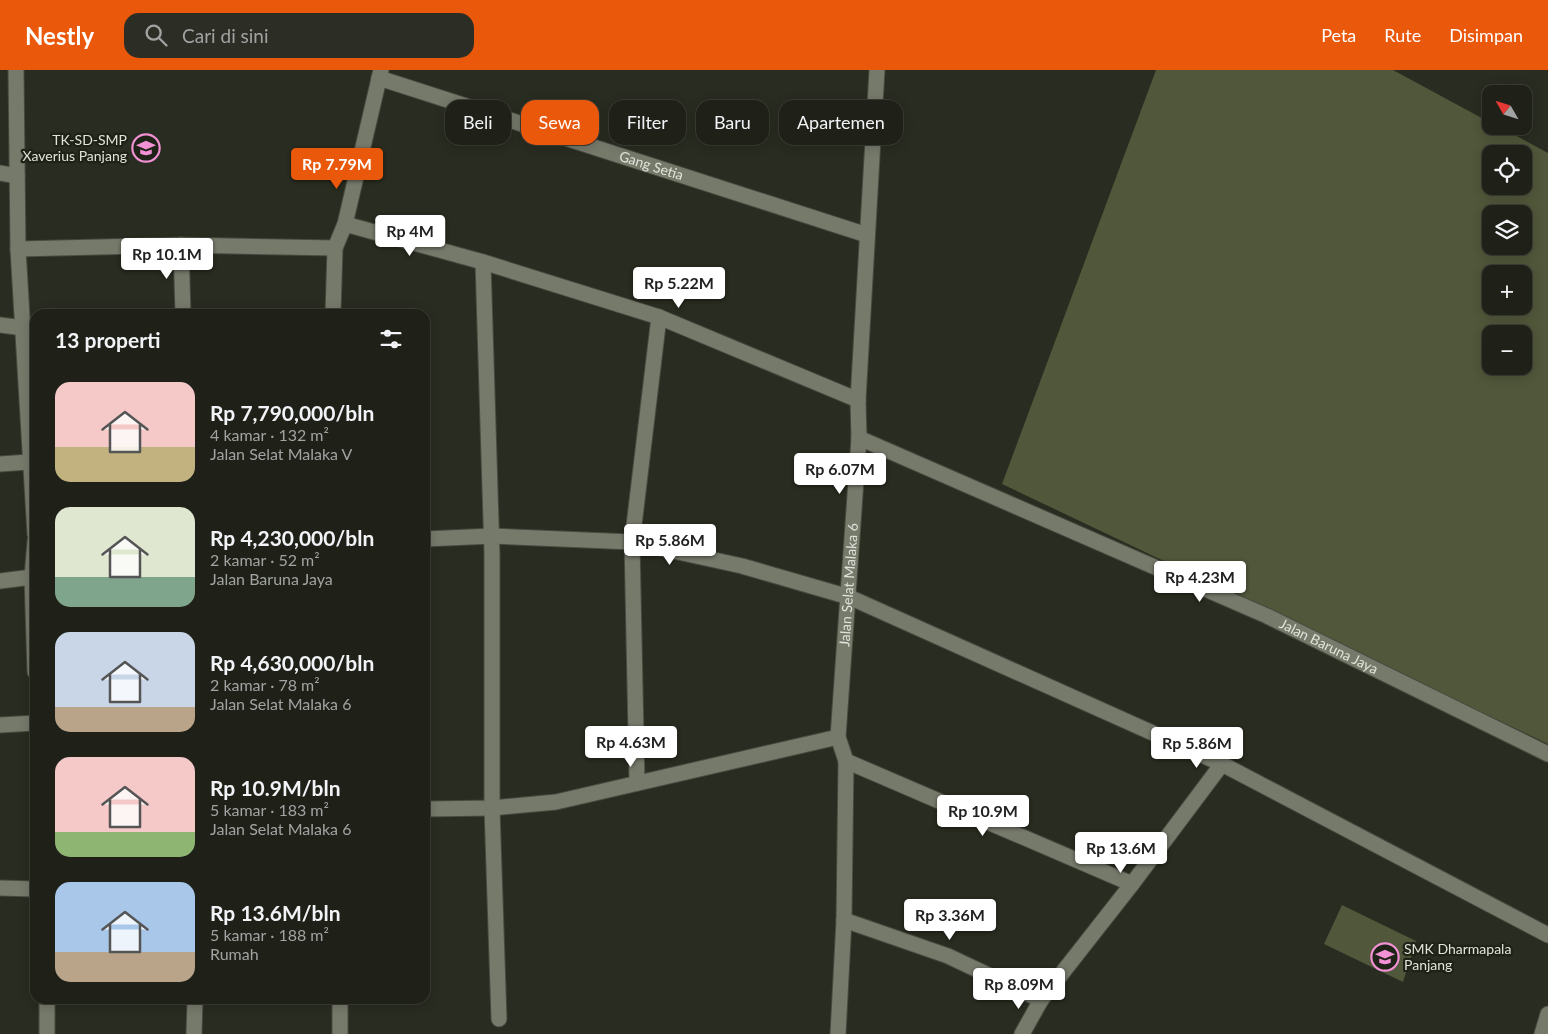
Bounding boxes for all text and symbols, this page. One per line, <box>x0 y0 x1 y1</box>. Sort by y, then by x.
search box <box>124 13 474 58</box>
text: Nestly <box>25 21 94 50</box>
icon: search <box>142 21 170 49</box>
text: Cari di sini <box>182 24 269 47</box>
text: Peta <box>1321 24 1356 46</box>
text: Rute <box>1384 24 1421 46</box>
text: Disimpan <box>1449 24 1523 46</box>
north arrow <box>1482 85 1532 135</box>
map controls <box>1482 85 1532 375</box>
chip: Beli <box>445 100 511 145</box>
chip: Sewa <box>521 100 599 145</box>
chip: Filter <box>609 100 686 145</box>
chip: Baru <box>696 100 769 145</box>
chip: Apartemen <box>779 100 903 145</box>
place label: TK-SD-SMP Xaverius Panjang <box>23 131 127 164</box>
school or university icon: TK-SD-SMP Xaverius Panjang <box>131 133 161 163</box>
button: locate <box>1482 145 1532 195</box>
street label: Gang Setia <box>617 147 686 183</box>
pin: Rp 7.79M <box>285 148 389 190</box>
text: Rp 7.79M <box>302 154 372 173</box>
button: layers <box>1482 205 1532 255</box>
pin: Rp 4M <box>375 214 445 257</box>
text: Rp 4M <box>386 221 434 240</box>
pin: Rp 10.1M <box>115 238 219 280</box>
text: Rp 10.1M <box>132 244 202 263</box>
button: + <box>1482 265 1532 315</box>
pin: Rp 5.22M <box>627 266 731 309</box>
text: Rp 5.22M <box>644 273 714 292</box>
icon: filters <box>377 325 405 353</box>
button: − <box>1482 325 1532 375</box>
text: 13 properti <box>55 327 160 352</box>
text: Rp 7,790,000/bln <box>210 400 374 425</box>
icon: home <box>95 402 155 462</box>
text: 4 kamar · 132 m² <box>210 425 329 444</box>
text: Jalan Selat Malaka V <box>210 444 352 463</box>
pin: Rp 6.07M <box>788 452 892 495</box>
text: Rp 6.07M <box>805 459 875 478</box>
street label: Jalan Selat Malaka 6 <box>835 522 861 647</box>
pin: Rp 5.86M <box>618 524 722 566</box>
text: Rp 4,230,000/bln <box>210 525 374 550</box>
icon: home <box>95 527 155 587</box>
text: Rp 5.86M <box>635 530 705 549</box>
text: 2 kamar · 52 m² <box>210 550 320 569</box>
pin: Rp 4.23M <box>1148 560 1252 603</box>
text: Rp 4.23M <box>1165 567 1235 586</box>
text: Jalan Baruna Jaya <box>210 569 333 588</box>
street label: Jalan Baruna Jaya <box>1277 615 1381 677</box>
text: Rp 4,630,000/bln <box>210 650 374 675</box>
icon: home <box>95 652 155 712</box>
text: 2 kamar · 78 m² <box>210 675 320 694</box>
text: Jalan Selat Malaka 6 <box>210 694 351 713</box>
pin: Rp 4.63M <box>579 726 683 768</box>
pin: Rp 5.86M <box>1145 726 1249 769</box>
text: Rp 4.63M <box>596 732 666 751</box>
text: Rp 5.86M <box>1162 733 1232 752</box>
text: Rp 10.9M/bln <box>210 775 341 800</box>
icon: home <box>95 777 155 837</box>
pin: Rp 10.9M <box>931 794 1035 837</box>
text: 5 kamar · 183 m² <box>210 800 329 819</box>
text: Rp 10.9M <box>948 801 1018 820</box>
text: Jalan Selat Malaka 6 <box>210 819 351 838</box>
pin: Rp 13.6M <box>1069 832 1173 874</box>
text: Rp 13.6M <box>1086 838 1156 857</box>
pin: Rp 3.36M <box>898 898 1002 941</box>
text: Rp 13.6M/bln <box>210 900 341 925</box>
icon: home <box>95 902 155 962</box>
text: Rp 3.36M <box>915 905 985 924</box>
text: 5 kamar · 188 m² <box>210 925 329 944</box>
place label: SMK Dharmapala Panjang <box>1404 940 1511 973</box>
school or university icon: SMK Dharmapala Panjang <box>1370 942 1400 972</box>
text: Rumah <box>210 944 259 963</box>
pin: Rp 8.09M <box>967 968 1071 1010</box>
text: Rp 8.09M <box>984 974 1054 993</box>

